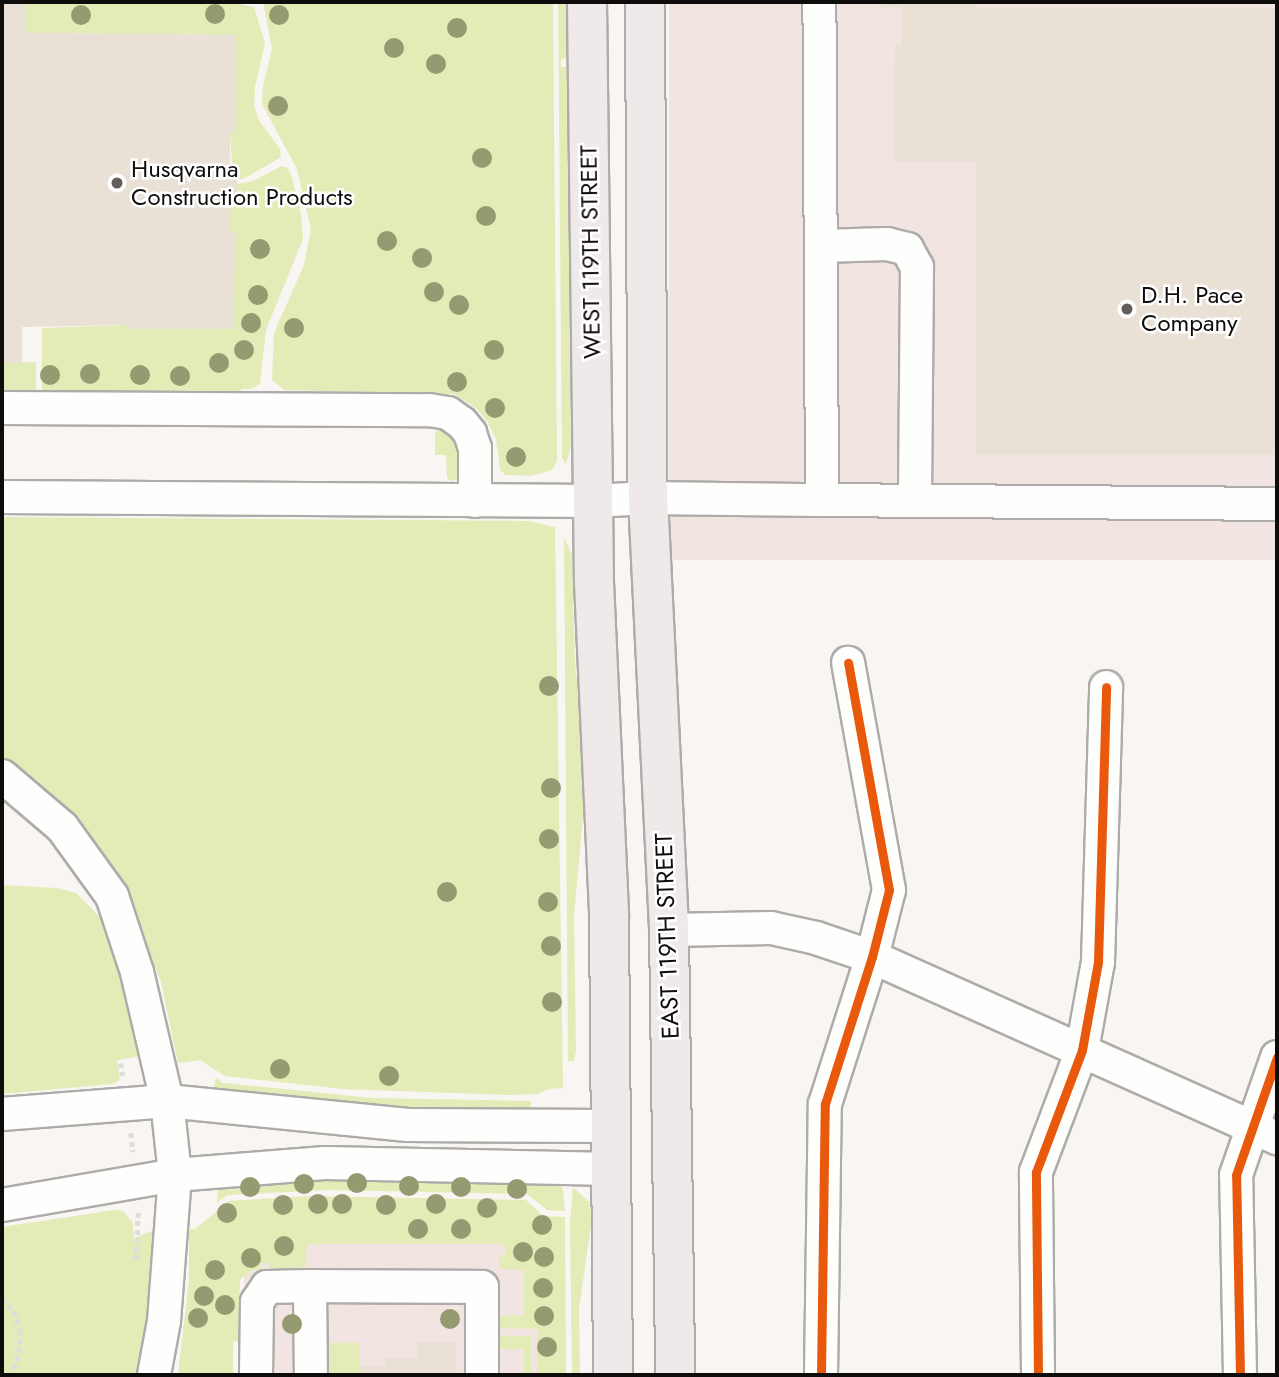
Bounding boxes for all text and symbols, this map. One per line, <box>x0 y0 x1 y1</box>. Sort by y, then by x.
street label: WEST 119TH STREET <box>574 145 606 359</box>
place label: Husqvarna Construction Products <box>131 155 353 211</box>
marker: Husqvarna Construction Products <box>109 175 125 191</box>
place label: D.H. Pace Company <box>1141 281 1243 337</box>
marker: D.H. Pace Company <box>1119 301 1135 317</box>
street label: EAST 119TH STREET <box>649 833 685 1039</box>

